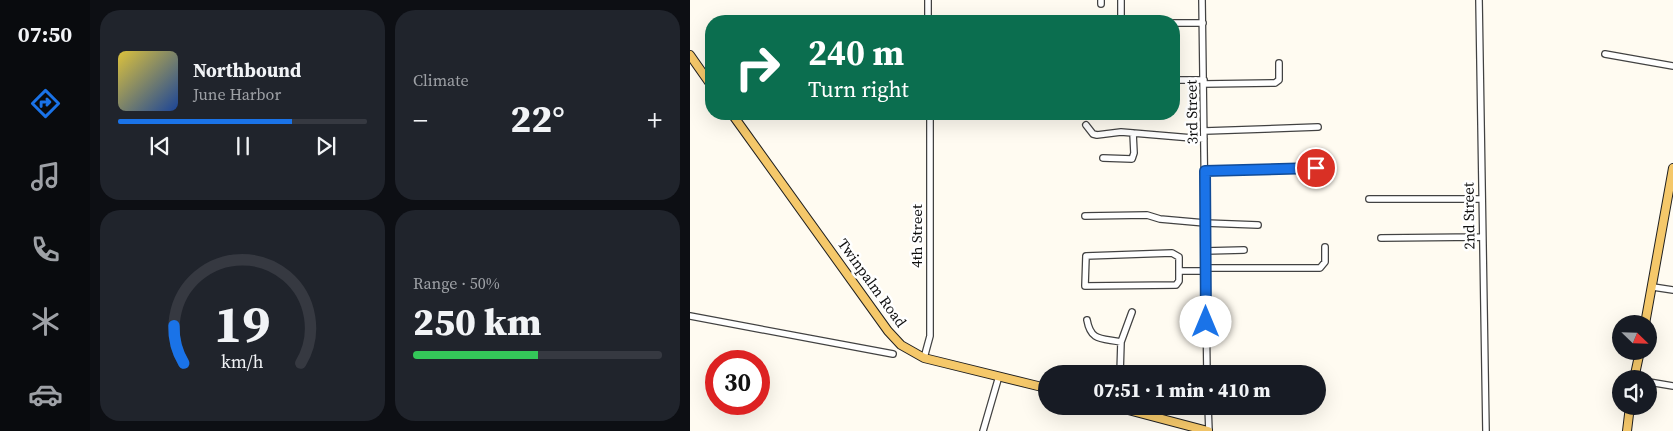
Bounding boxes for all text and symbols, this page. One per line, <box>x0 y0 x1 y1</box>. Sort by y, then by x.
text: 07:50 <box>18 19 72 49</box>
text: 240 m <box>808 29 904 77</box>
icon: right <box>725 35 790 100</box>
text: Northbound <box>193 57 301 83</box>
text: Climate <box>413 69 469 91</box>
text: Turn right <box>808 74 909 104</box>
street label: 3rd Street <box>1180 79 1203 144</box>
text: June Harbor <box>193 83 281 105</box>
icon: directions <box>28 86 63 121</box>
text: 22° <box>510 93 565 145</box>
text: − <box>413 101 428 139</box>
text: + <box>647 101 662 139</box>
icon: previous <box>146 132 174 160</box>
icon: pause <box>229 132 257 160</box>
icon: next <box>312 132 340 160</box>
pin <box>1295 147 1337 189</box>
icon: arrive <box>1302 154 1330 182</box>
icon: music <box>28 159 63 194</box>
street label: 2nd Street <box>1457 182 1480 250</box>
street label: 4th Street <box>906 204 927 268</box>
icon: phone <box>28 232 63 267</box>
street label: Twinpalm Road <box>833 234 912 332</box>
text: Range · 50% <box>413 272 500 294</box>
text: 19 <box>214 288 271 359</box>
position arrow <box>1179 295 1231 347</box>
text: 250 km <box>413 296 541 348</box>
icon: climate <box>28 304 63 339</box>
north arrow <box>1612 315 1658 360</box>
map controls <box>1612 315 1657 415</box>
text: km/h <box>221 349 264 374</box>
speed limit sign: 30 <box>705 350 770 415</box>
button: sound <box>1612 370 1657 415</box>
icon: car <box>28 377 63 412</box>
text: 07:51 · 1 min · 410 m <box>1093 377 1271 403</box>

